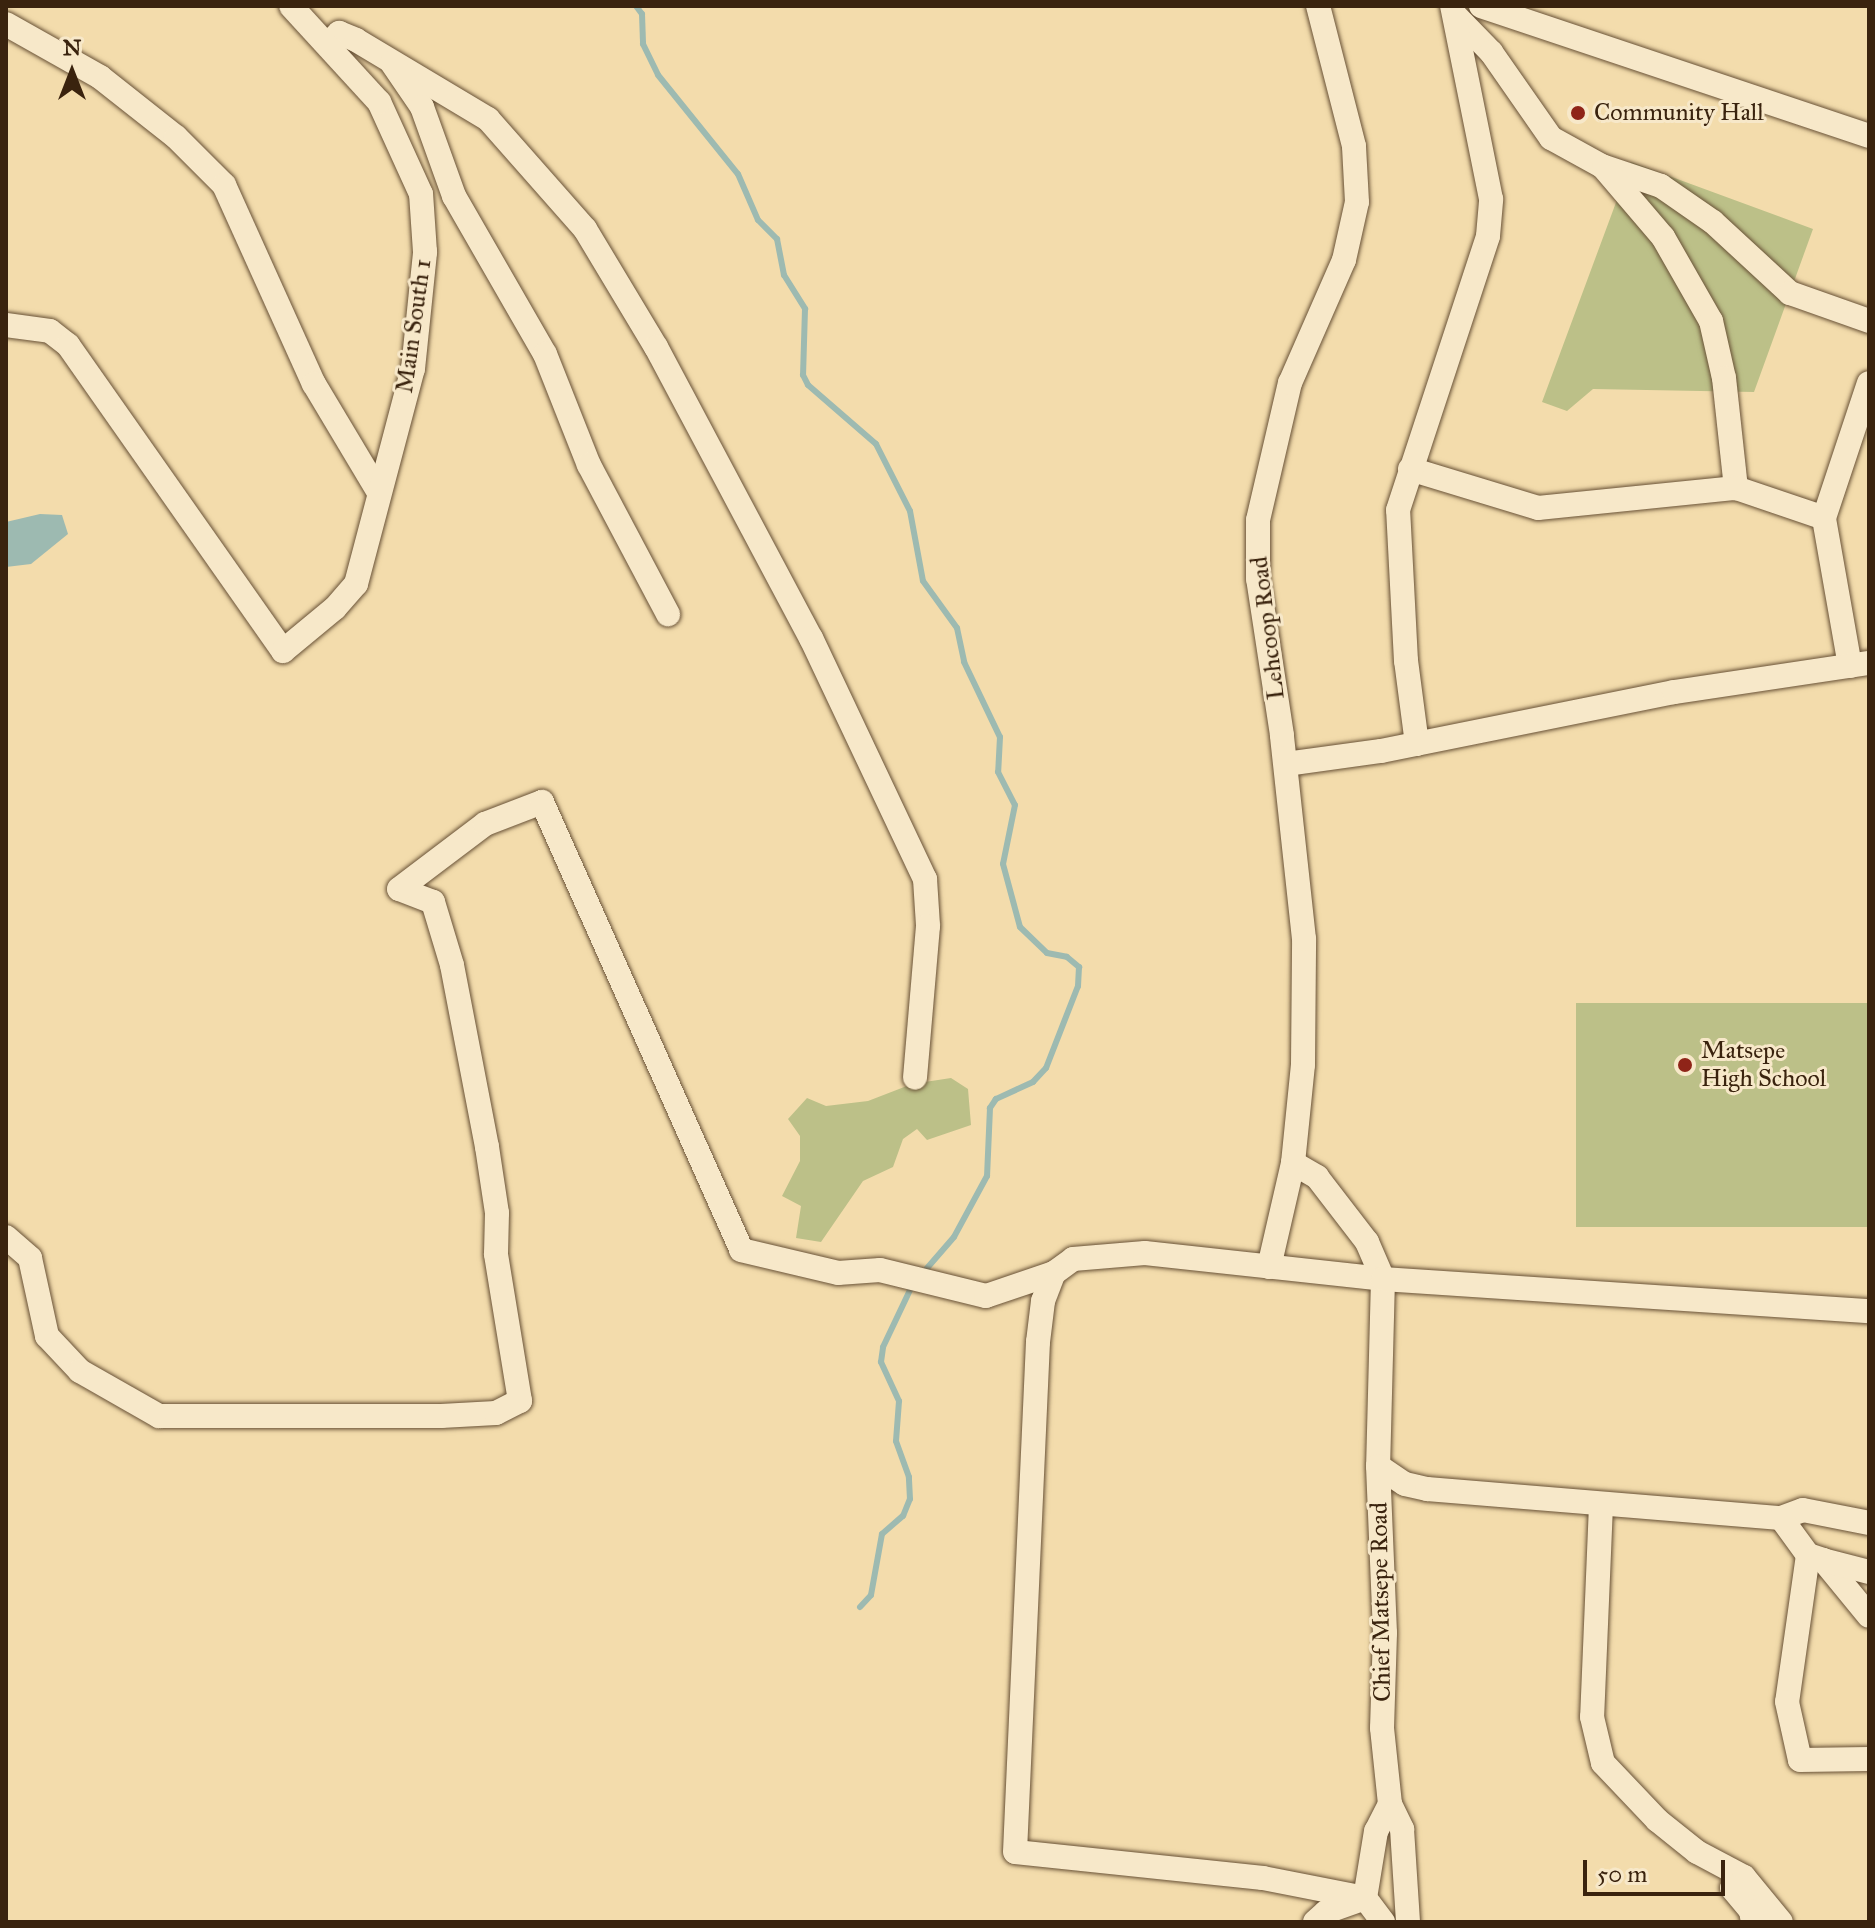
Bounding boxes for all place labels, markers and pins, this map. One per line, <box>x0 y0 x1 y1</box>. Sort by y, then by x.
place label: Community Hall <box>1594 99 1764 127</box>
marker: Community Hall <box>1569 104 1587 122</box>
place label: Matsepe High School <box>1701 1037 1826 1093</box>
marker: Matsepe High School <box>1676 1056 1694 1074</box>

